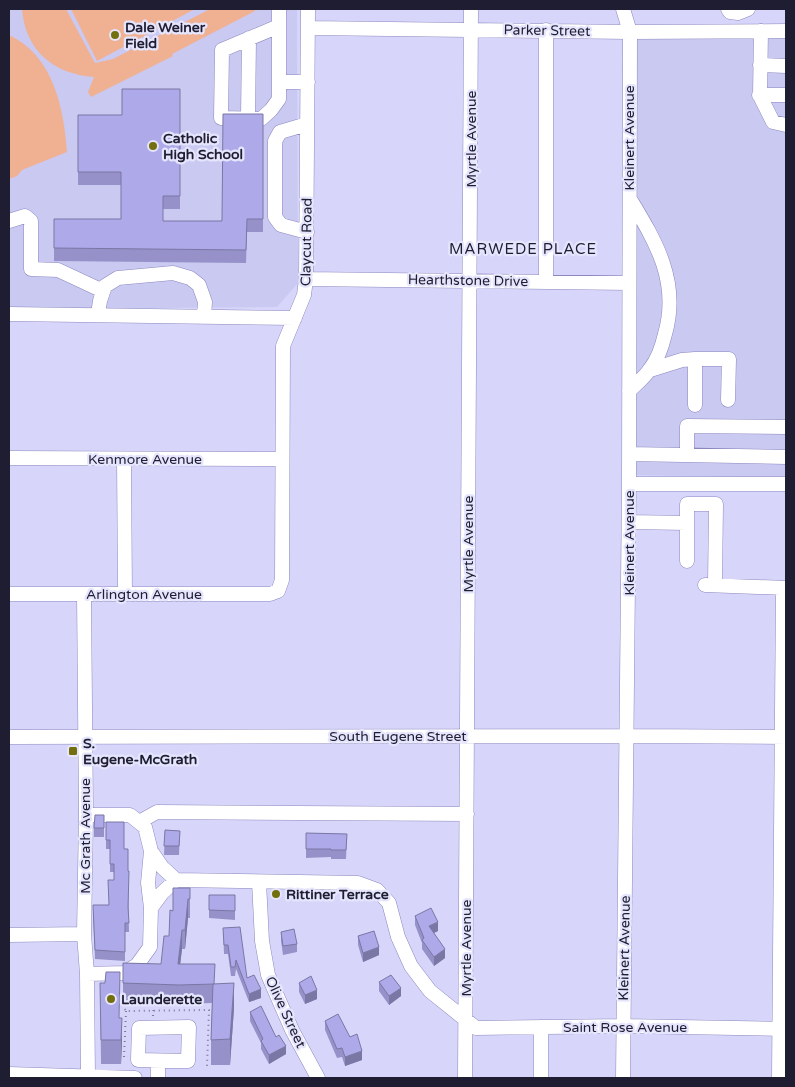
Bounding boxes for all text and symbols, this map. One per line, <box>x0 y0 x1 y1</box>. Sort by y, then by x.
place label: Dale Weiner Field <box>125 19 206 52</box>
street label: Parker Street <box>503 21 591 40</box>
marker: Dale Weiner Field <box>109 29 121 41</box>
street label: Kleinert Avenue <box>621 85 638 191</box>
street label: Myrtle Avenue <box>463 91 480 187</box>
place label: Catholic High School <box>163 130 243 163</box>
marker: Catholic High School <box>147 140 159 152</box>
street label: Claycut Road <box>297 198 316 286</box>
district label: MARWEDE PLACE <box>449 240 597 258</box>
street label: Hearthstone Drive <box>408 271 528 290</box>
street label: Kenmore Avenue <box>88 451 202 468</box>
street label: Kleinert Avenue <box>621 490 638 596</box>
street label: Myrtle Avenue <box>460 496 477 592</box>
street label: Arlington Avenue <box>86 586 202 603</box>
street label: South Eugene Street <box>329 728 467 745</box>
place label: S. Eugene-McGrath <box>83 735 197 768</box>
marker: S. Eugene-McGrath <box>67 745 79 757</box>
street label: Mc Grath Avenue <box>77 778 94 894</box>
place label: Rittiner Terrace <box>286 886 389 903</box>
marker: Rittiner Terrace <box>270 888 282 900</box>
street label: Kleinert Avenue <box>615 895 634 1001</box>
street label: Myrtle Avenue <box>458 900 475 996</box>
street label: Olive Street <box>262 974 310 1051</box>
place label: Launderette <box>121 991 202 1008</box>
marker: Launderette <box>105 993 117 1005</box>
street label: Saint Rose Avenue <box>563 1019 687 1036</box>

